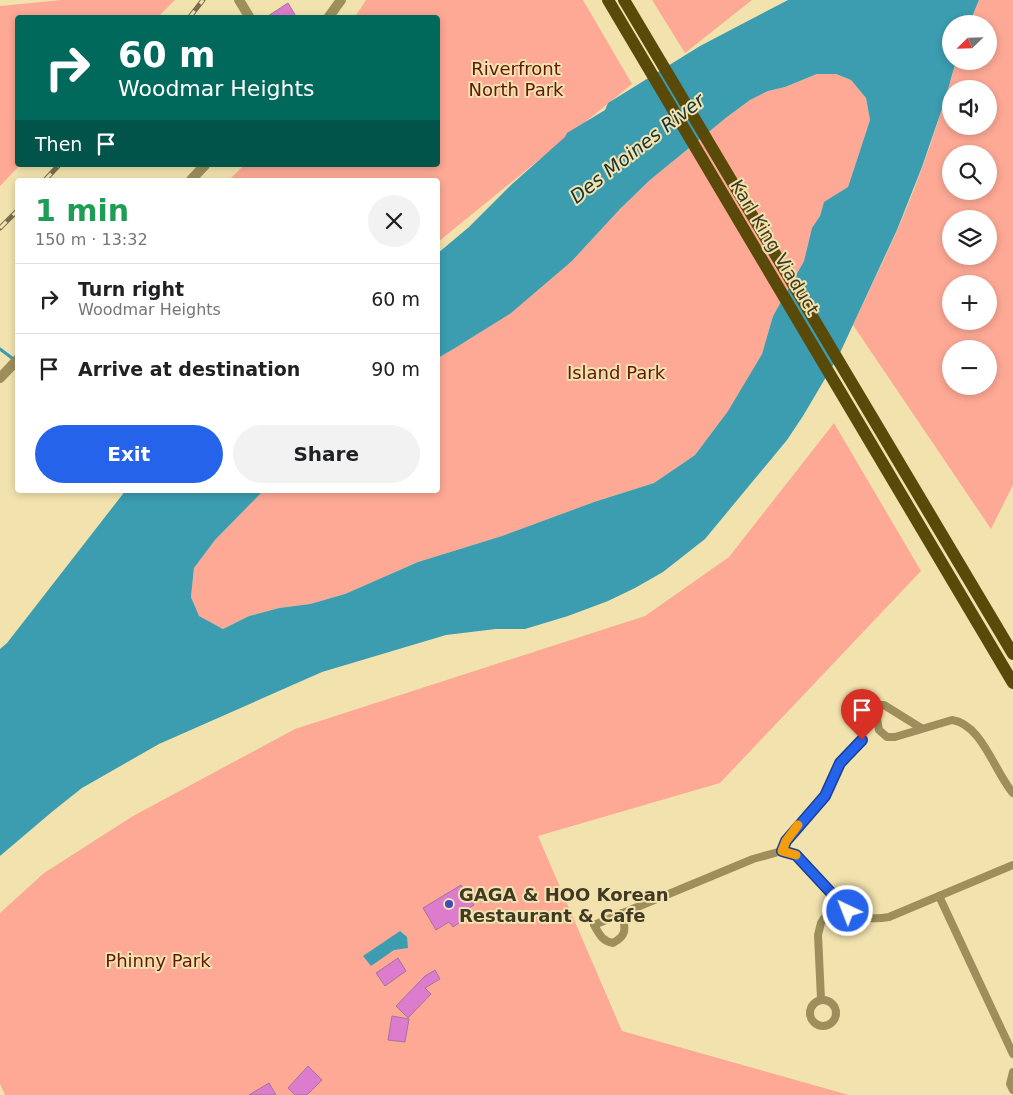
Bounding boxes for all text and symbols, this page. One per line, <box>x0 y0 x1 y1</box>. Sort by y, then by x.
north arrow <box>942 15 998 70</box>
map controls <box>942 15 997 395</box>
icon: right <box>35 35 100 100</box>
text: 60 m <box>118 35 215 75</box>
park label: Riverfront North Park <box>469 58 564 100</box>
text: Woodmar Heights <box>118 76 315 101</box>
button: sound <box>942 80 997 135</box>
water label: Des Moines River <box>565 88 710 207</box>
icon: arrive <box>92 130 120 158</box>
text: Then <box>35 133 82 155</box>
button: search <box>942 145 997 200</box>
street label: Karl King Viaduct <box>726 176 824 318</box>
text: 1 min <box>35 193 129 228</box>
button: close <box>368 195 420 247</box>
button: layers <box>942 210 997 265</box>
text: 150 m · 13:32 <box>35 230 148 249</box>
button: + <box>942 275 997 330</box>
text: Turn right <box>78 278 184 300</box>
icon: right <box>35 285 63 313</box>
text: 60 m <box>371 288 420 310</box>
text: Woodmar Heights <box>78 300 221 319</box>
button: − <box>942 340 997 395</box>
icon: arrive <box>35 355 63 383</box>
text: Arrive at destination <box>78 358 300 380</box>
text: 90 m <box>371 358 420 380</box>
park label: Island Park <box>567 362 666 383</box>
button: Exit <box>35 425 223 483</box>
button: Share <box>233 425 420 483</box>
pin <box>841 689 883 740</box>
icon: arrive <box>848 696 876 724</box>
place label: GAGA & HOO Korean Restaurant & Cafe <box>459 884 669 926</box>
position arrow <box>821 884 873 936</box>
marker: GAGA & HOO Korean Restaurant & Cafe <box>443 898 455 910</box>
park label: Phinny Park <box>105 950 211 971</box>

